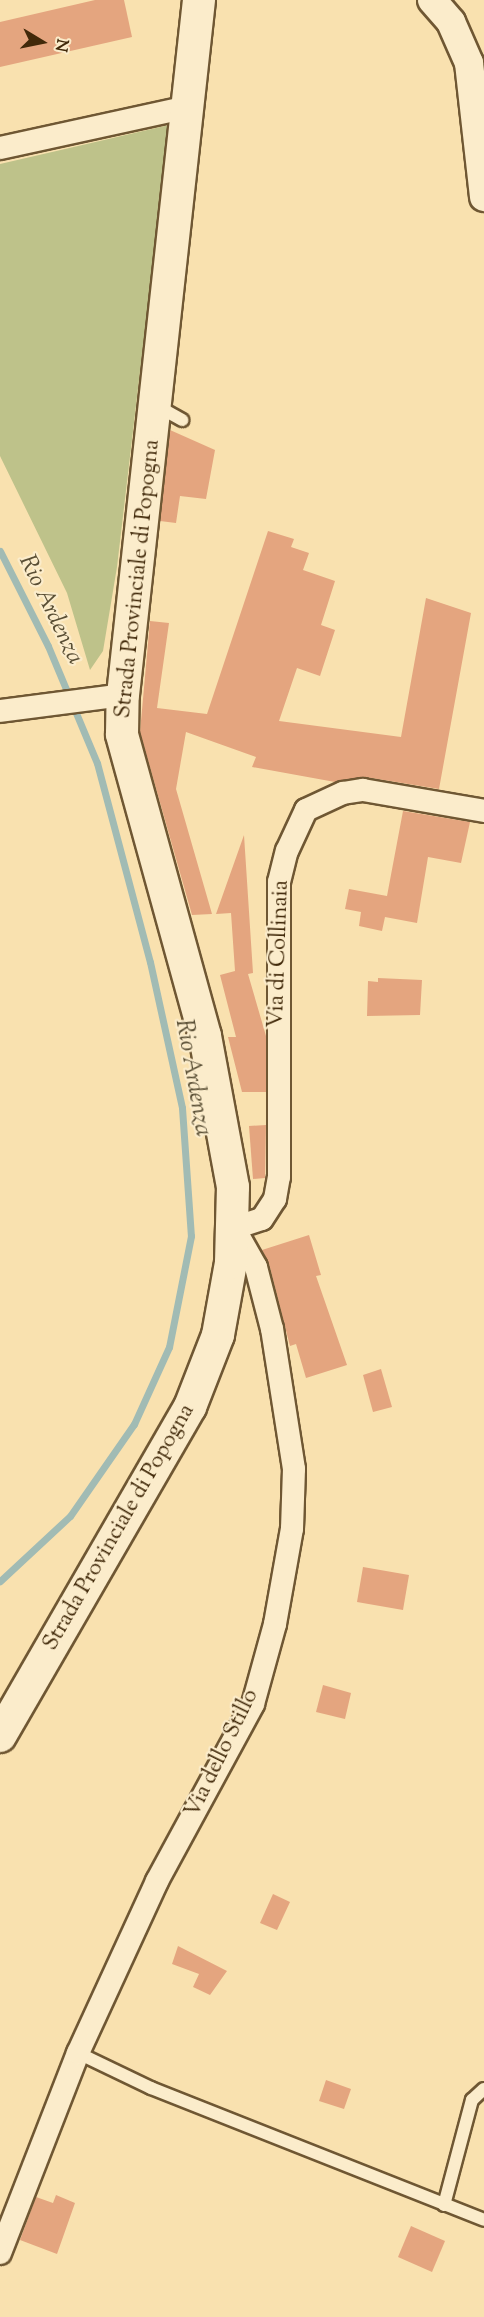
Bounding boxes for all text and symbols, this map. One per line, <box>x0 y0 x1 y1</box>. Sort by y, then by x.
north arrow <box>12 12 72 72</box>
text: N <box>48 37 73 54</box>
street label: Strada Provinciale di Popogna <box>111 438 167 720</box>
water label: Rio Ardenza <box>11 551 89 669</box>
street label: Via di Collinaia <box>264 880 296 1028</box>
water label: Rio Ardenza <box>168 1017 216 1139</box>
street label: Strada Provinciale di Popogna <box>39 1400 201 1656</box>
street label: Via dello Stillo <box>181 1685 265 1823</box>

